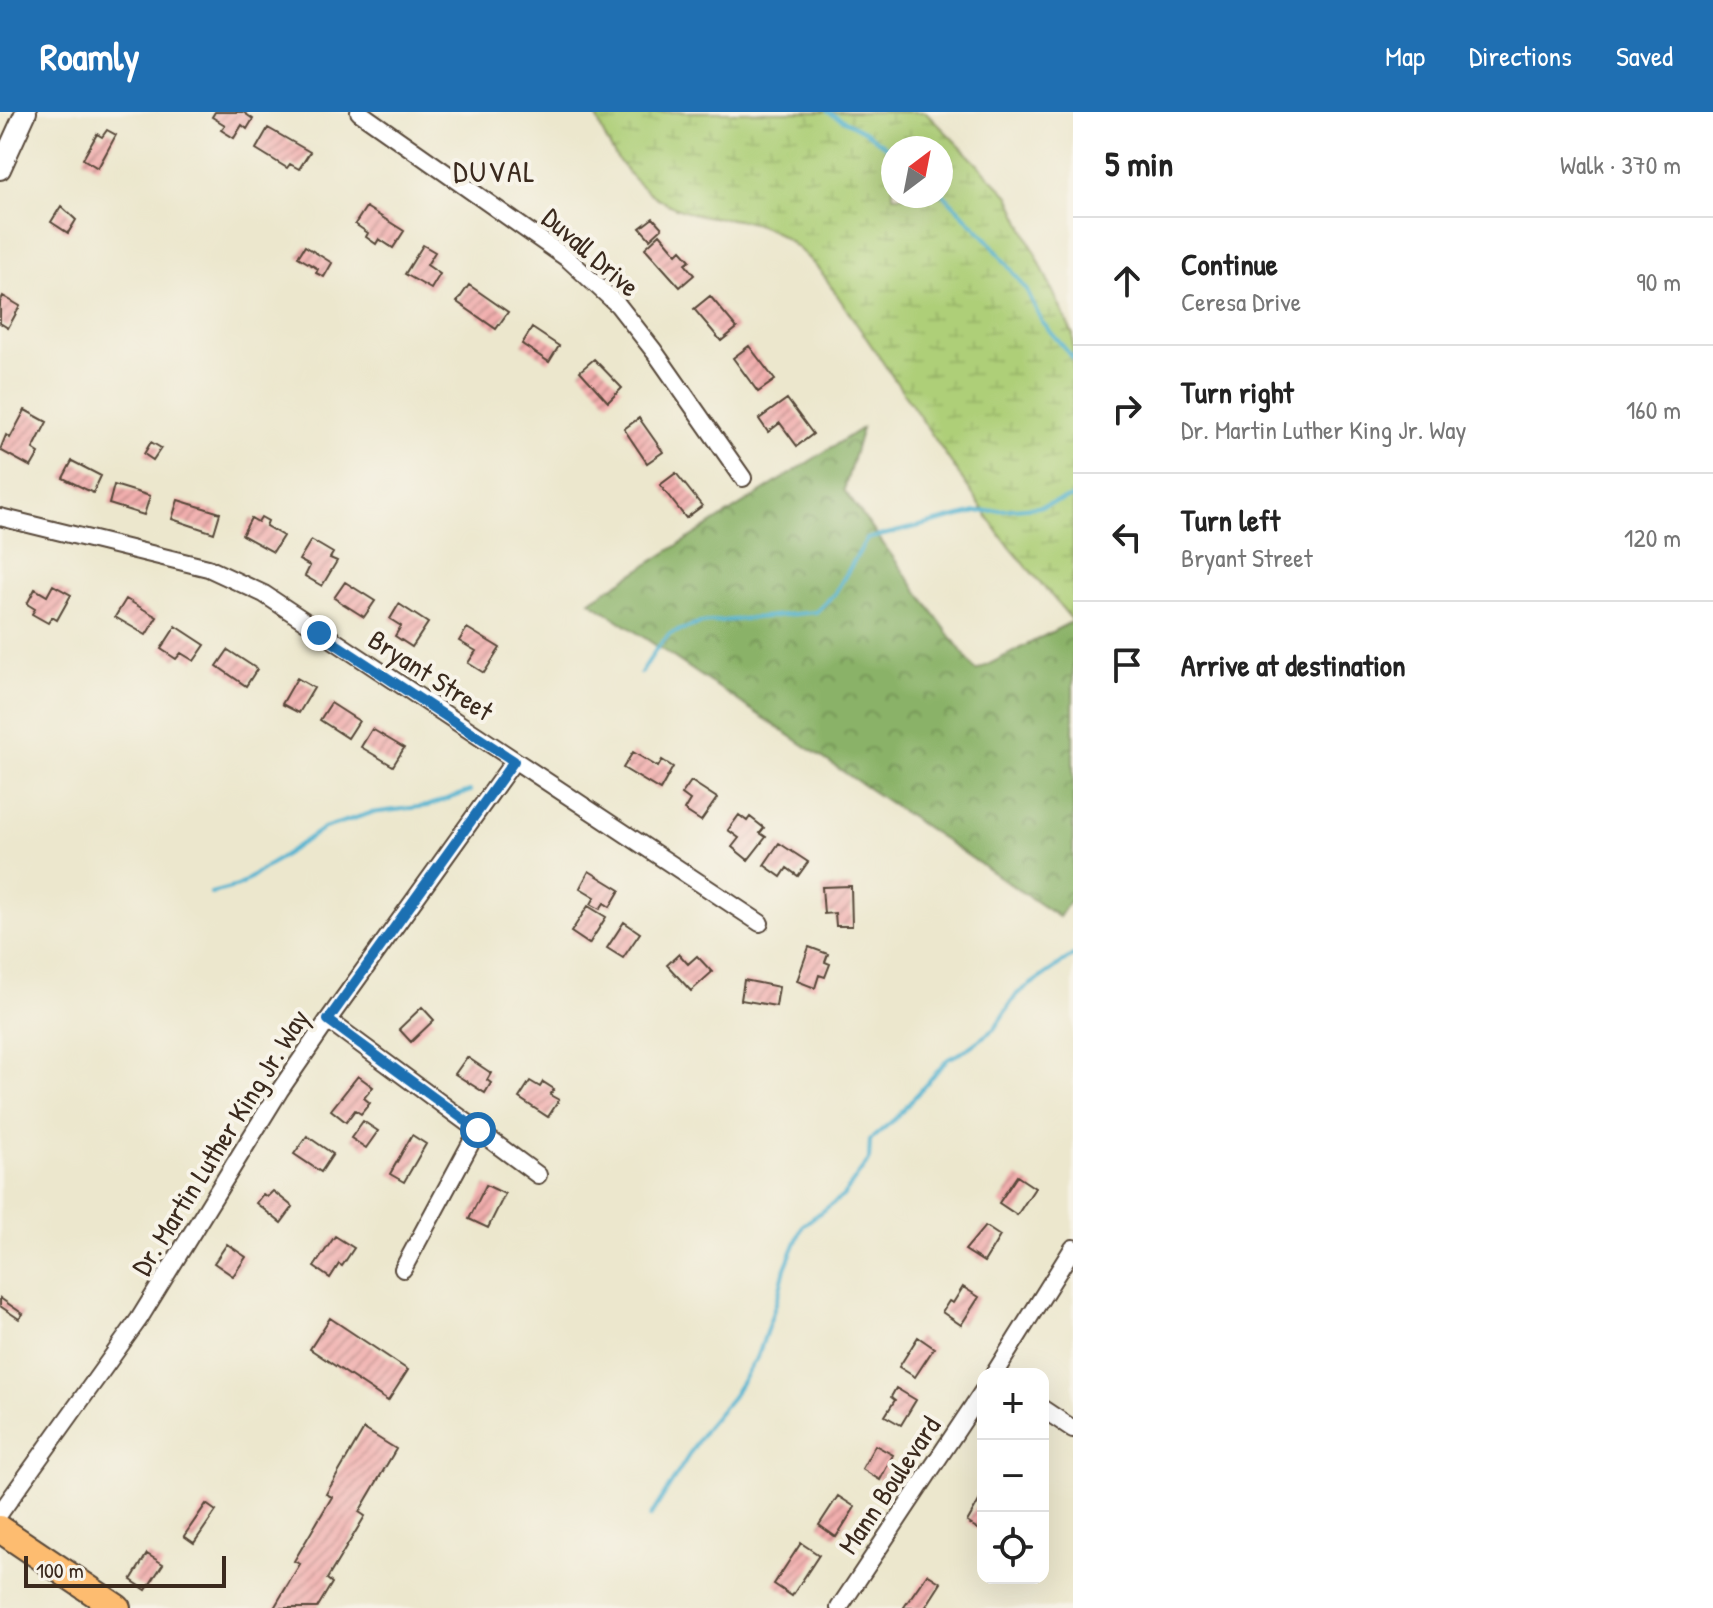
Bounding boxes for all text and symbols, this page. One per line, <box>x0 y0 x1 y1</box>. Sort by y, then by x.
text: Roamly <box>40 30 139 82</box>
text: Map <box>1385 37 1425 75</box>
text: Directions <box>1469 37 1572 75</box>
text: Saved <box>1616 37 1673 75</box>
north arrow <box>881 136 953 208</box>
text: 5 min <box>1105 141 1173 187</box>
text: Walk · 370 m <box>1560 147 1681 182</box>
district label: DUVAL <box>453 151 537 191</box>
street label: Duvall Drive <box>534 199 648 305</box>
text: Continue <box>1181 244 1278 284</box>
icon: ahead <box>1105 259 1149 303</box>
text: 90 m <box>1636 264 1681 299</box>
text: Ceresa Drive <box>1181 284 1301 319</box>
text: Turn right <box>1181 372 1294 412</box>
icon: right <box>1105 387 1149 431</box>
text: 160 m <box>1626 392 1681 427</box>
text: Dr. Martin Luther King Jr. Way <box>1181 412 1466 447</box>
text: Turn left <box>1181 500 1280 540</box>
icon: left <box>1105 515 1149 559</box>
text: 120 m <box>1624 520 1681 555</box>
text: Bryant Street <box>1181 540 1313 575</box>
route end <box>301 615 337 651</box>
street label: Bryant Street <box>361 620 501 730</box>
icon: arrive <box>1105 643 1149 687</box>
text: Arrive at destination <box>1181 645 1406 685</box>
street label: Dr. Martin Luther King Jr. Way <box>122 1001 318 1282</box>
route start <box>460 1112 496 1148</box>
map controls <box>977 1368 1049 1584</box>
button: + <box>977 1368 1049 1440</box>
street label: Mann Boulevard <box>829 1409 949 1561</box>
button: − <box>977 1440 1049 1512</box>
button: locate <box>977 1512 1049 1584</box>
scale bar <box>24 1552 226 1588</box>
text: 100 m <box>36 1555 84 1585</box>

